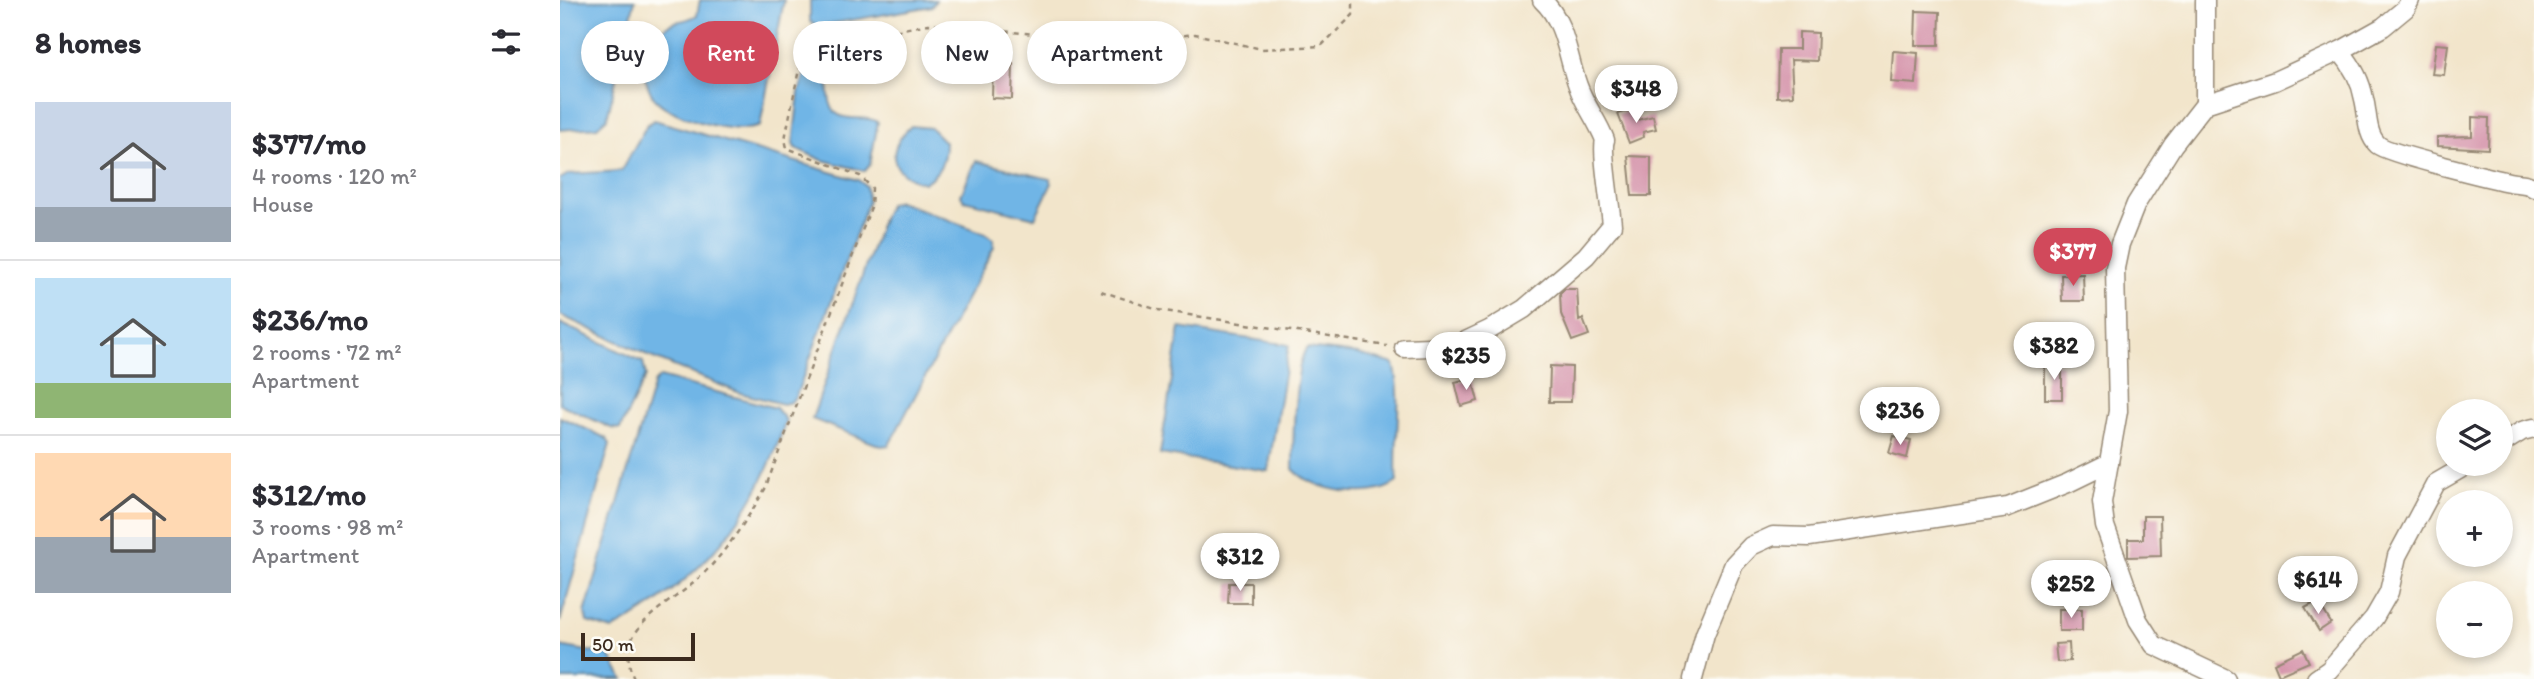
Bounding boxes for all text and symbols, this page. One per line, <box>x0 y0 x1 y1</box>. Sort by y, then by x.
chip: Buy <box>581 21 669 84</box>
chip: Rent <box>683 21 779 84</box>
chip: Filters <box>793 21 907 84</box>
chip: New <box>921 21 1013 84</box>
chip: Apartment <box>1027 21 1187 84</box>
icon: filters <box>487 23 525 61</box>
text: 8 homes <box>35 24 142 61</box>
pin: $348 <box>1595 66 1677 125</box>
text: $348 <box>1611 74 1661 102</box>
text: $377/mo <box>252 125 366 162</box>
icon: home <box>91 130 175 214</box>
text: 4 rooms · 120 m² <box>252 162 417 190</box>
text: House <box>252 190 314 218</box>
pin: $377 <box>2032 229 2114 288</box>
text: $377 <box>2049 237 2097 265</box>
text: $236/mo <box>252 301 368 338</box>
icon: home <box>91 306 175 390</box>
pin: $382 <box>2013 322 2095 382</box>
text: $382 <box>2030 331 2078 359</box>
pin: $235 <box>1425 332 1507 392</box>
text: 2 rooms · 72 m² <box>252 338 402 366</box>
text: $235 <box>1442 341 1490 369</box>
text: Apartment <box>252 366 359 394</box>
pin: $236 <box>1859 388 1941 447</box>
text: $236 <box>1876 396 1924 424</box>
map controls <box>2436 399 2513 658</box>
button: layers <box>2436 399 2513 476</box>
text: $312/mo <box>252 476 366 513</box>
icon: home <box>91 481 175 565</box>
button: + <box>2436 490 2513 567</box>
text: 3 rooms · 98 m² <box>252 513 403 541</box>
pin: $312 <box>1199 534 1281 593</box>
text: Apartment <box>252 541 359 569</box>
text: $312 <box>1217 542 1263 570</box>
pin: $614 <box>2277 556 2359 616</box>
pin: $252 <box>2030 560 2112 620</box>
text: $614 <box>2294 565 2342 593</box>
text: $252 <box>2047 569 2095 597</box>
button: − <box>2436 581 2513 658</box>
scale bar <box>581 630 695 662</box>
text: 50 m <box>592 633 634 656</box>

